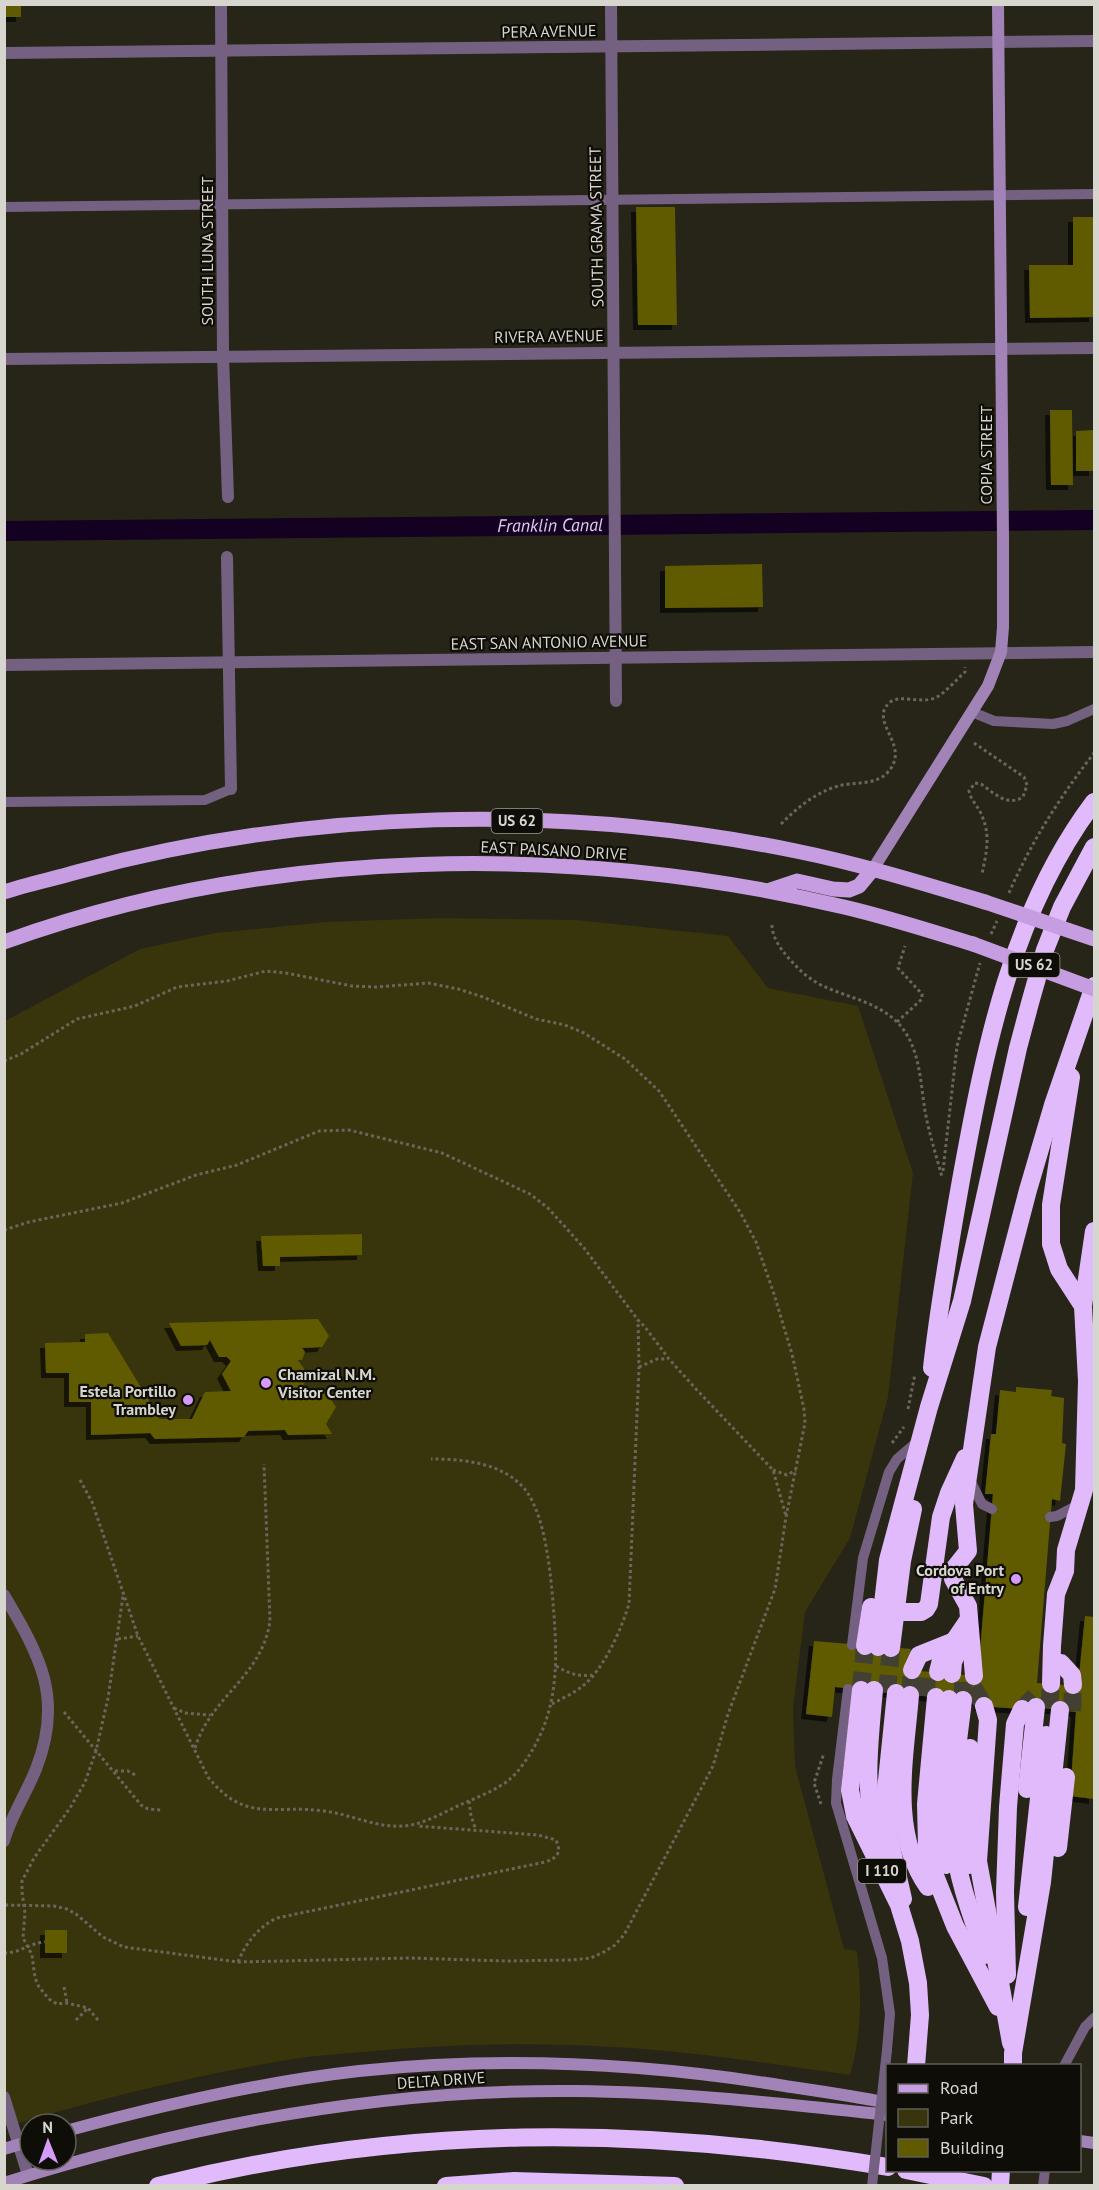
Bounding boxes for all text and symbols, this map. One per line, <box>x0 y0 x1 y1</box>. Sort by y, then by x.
street label: PERA AVENUE <box>501 20 597 42</box>
street label: SOUTH GRAMA STREET <box>585 146 607 307</box>
street label: SOUTH LUNA STREET <box>197 176 217 326</box>
street label: RIVERA AVENUE <box>494 325 604 347</box>
street label: COPIA STREET <box>976 405 996 505</box>
water label: Franklin Canal <box>497 513 603 537</box>
street label: EAST SAN ANTONIO AVENUE <box>450 630 648 654</box>
road number: US 62 <box>492 809 542 833</box>
street label: EAST PAISANO DRIVE <box>480 836 628 864</box>
road number: US 62 <box>1008 953 1060 977</box>
place label: Chamizal N.M. Visitor Center <box>277 1364 376 1402</box>
marker: Chamizal N.M. Visitor Center <box>259 1376 273 1390</box>
place label: Estela Portillo Trambley <box>79 1381 176 1419</box>
marker: Estela Portillo Trambley <box>181 1393 195 1407</box>
place label: Cordova Port of Entry <box>916 1560 1004 1598</box>
marker: Cordova Port of Entry <box>1009 1572 1023 1586</box>
road number: I 110 <box>858 1859 906 1883</box>
legend <box>886 2064 1081 2172</box>
street label: DELTA DRIVE <box>396 2067 486 2093</box>
text: Road <box>940 2076 978 2099</box>
text: Park <box>940 2106 973 2129</box>
north arrow <box>18 2112 78 2172</box>
text: N <box>42 2117 53 2137</box>
text: Building <box>940 2136 1004 2159</box>

